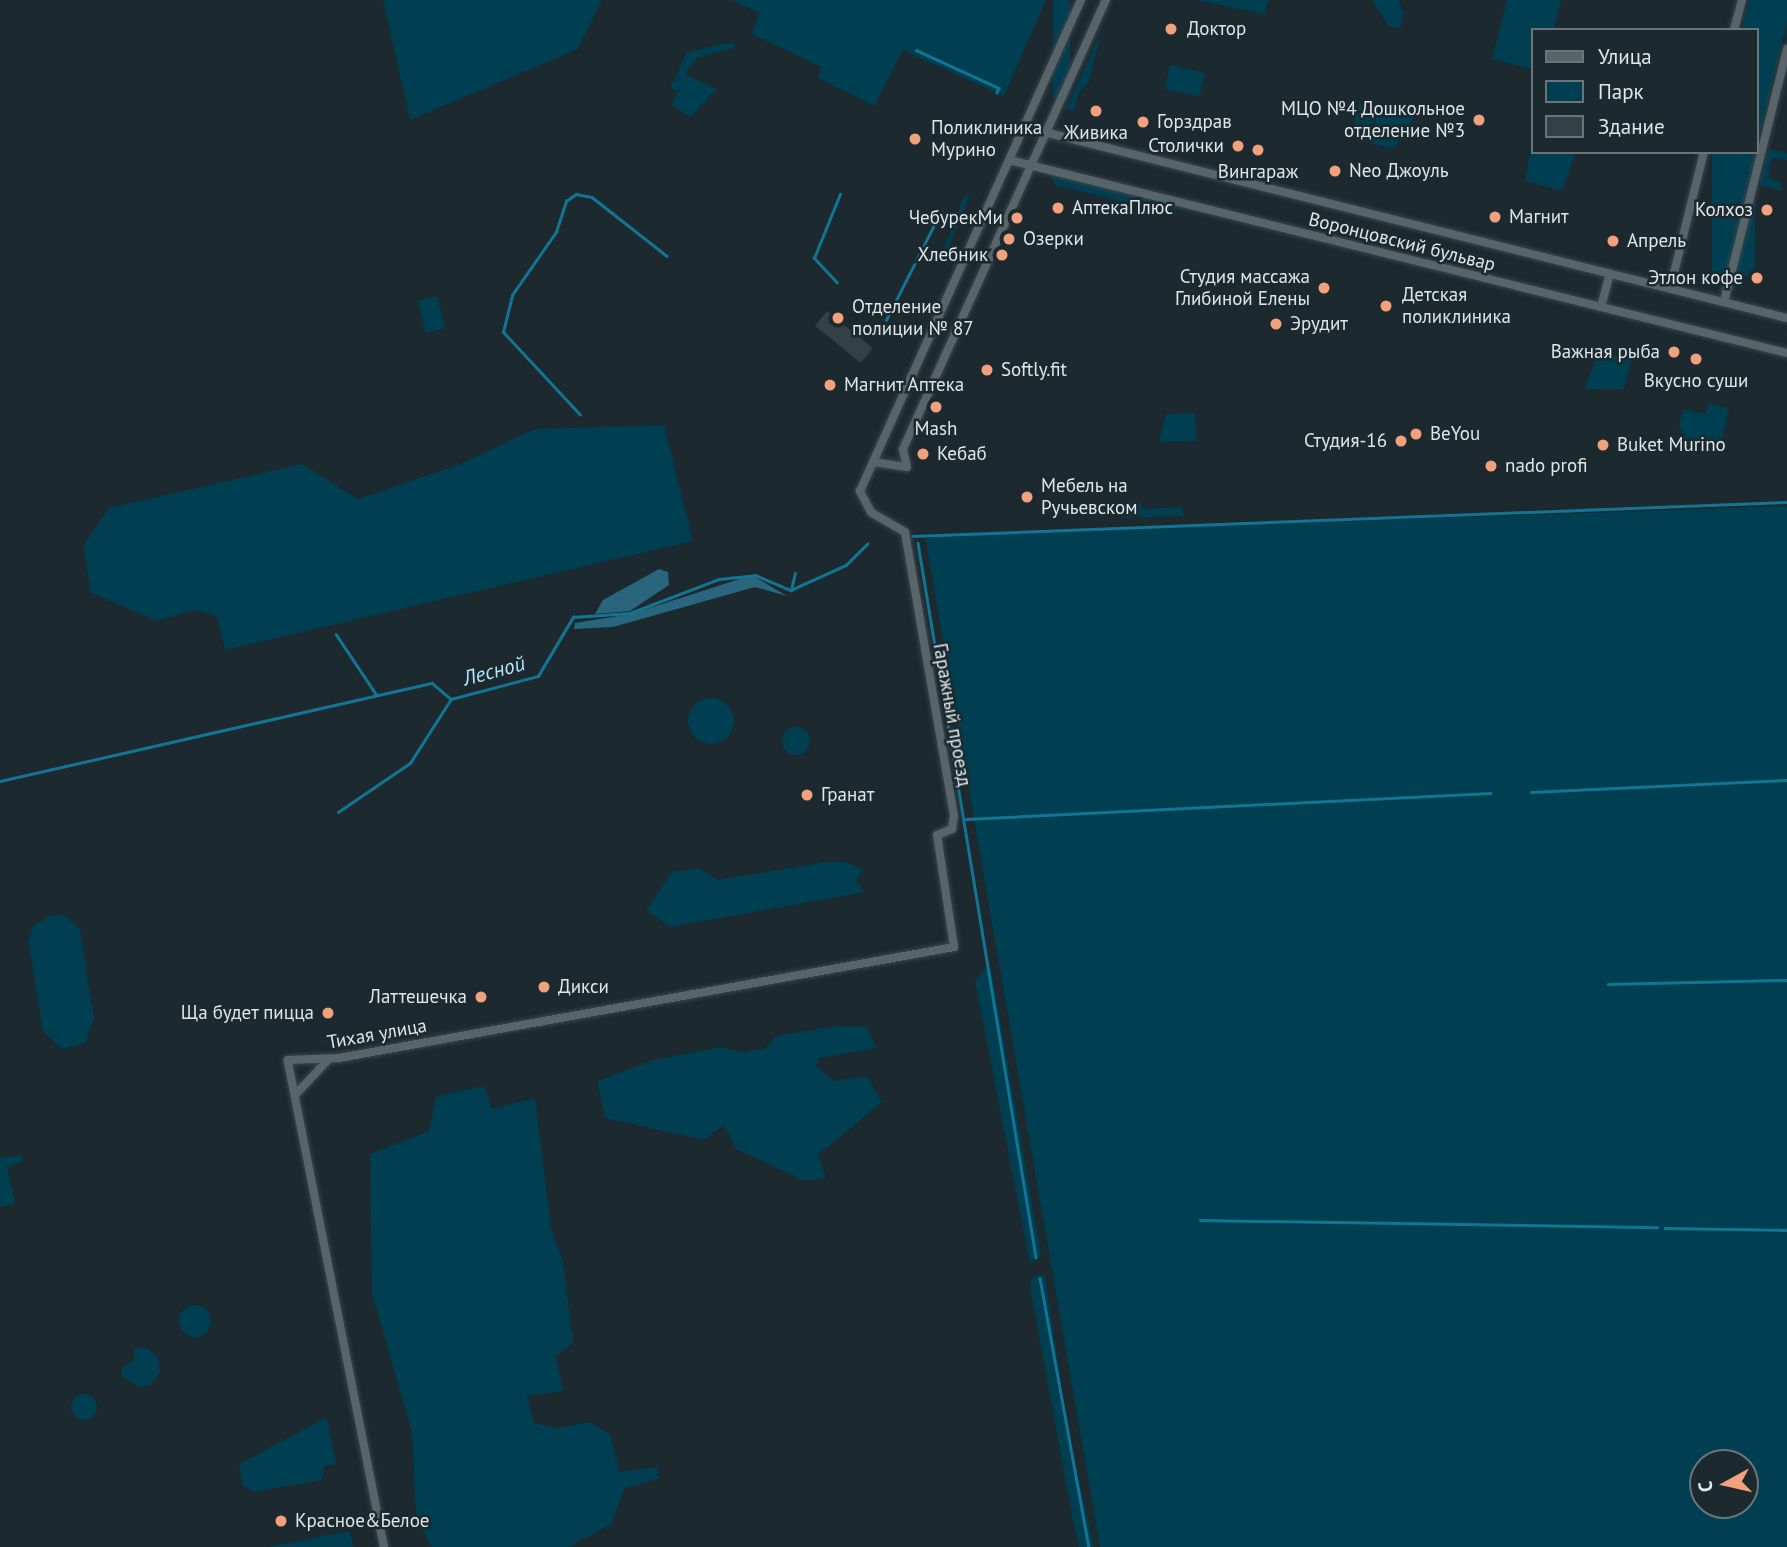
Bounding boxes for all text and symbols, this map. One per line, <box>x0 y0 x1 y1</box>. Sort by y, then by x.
place label: Доктор <box>1187 18 1246 40</box>
marker: Доктор <box>1161 19 1181 39</box>
legend <box>1532 28 1759 154</box>
text: Улица <box>1598 43 1652 70</box>
text: Парк <box>1598 78 1644 105</box>
place label: МЦО №4 Дошкольное отделение №3 <box>1281 98 1465 142</box>
marker: Живика <box>1088 103 1104 119</box>
place label: Горздрав <box>1157 111 1232 133</box>
marker: МЦО №4 Дошкольное отделение №3 <box>1471 112 1487 128</box>
text: Здание <box>1598 113 1665 140</box>
marker: Горздрав <box>1135 114 1151 130</box>
place label: Поликлиника Мурино <box>931 117 1042 161</box>
place label: Живика <box>1064 122 1128 144</box>
marker: Поликлиника Мурино <box>905 129 925 149</box>
place label: Столички <box>1148 135 1224 157</box>
marker: Столички <box>1230 138 1246 154</box>
marker: Вингараж <box>1250 142 1266 158</box>
place label: Neo Джоуль <box>1349 160 1449 182</box>
place label: Вингараж <box>1218 161 1298 183</box>
marker: Neo Джоуль <box>1327 163 1343 179</box>
place label: АптекаПлюс <box>1072 197 1173 219</box>
place label: Колхоз <box>1695 199 1753 221</box>
marker: АптекаПлюс <box>1050 200 1066 216</box>
marker: Колхоз <box>1759 202 1775 218</box>
place label: Магнит <box>1509 206 1569 228</box>
place label: ЧебурекМи <box>909 207 1003 229</box>
street label: Воронцовский бульвар <box>1306 208 1498 276</box>
marker: Магнит <box>1487 209 1503 225</box>
marker: ЧебурекМи <box>1009 210 1025 226</box>
place label: Озерки <box>1023 228 1084 250</box>
place label: Апрель <box>1627 230 1686 252</box>
marker: Озерки <box>1001 231 1017 247</box>
marker: Апрель <box>1605 233 1621 249</box>
place label: Хлебник <box>918 244 988 266</box>
marker: Хлебник <box>994 247 1010 263</box>
place label: Студия массажа Глибиной Елены <box>1175 266 1310 310</box>
place label: Этлон кофе <box>1648 267 1743 289</box>
marker: Этлон кофе <box>1749 270 1765 286</box>
marker: Студия массажа Глибиной Елены <box>1316 280 1332 296</box>
place label: Детская поликлиника <box>1402 284 1511 328</box>
place label: Отделение полиции № 87 <box>852 296 974 340</box>
marker: Детская поликлиника <box>1376 296 1396 316</box>
marker: Отделение полиции № 87 <box>830 310 846 326</box>
place label: Эрудит <box>1290 313 1348 335</box>
marker: Эрудит <box>1268 316 1284 332</box>
place label: Важная рыба <box>1551 341 1660 363</box>
marker: Важная рыба <box>1666 344 1682 360</box>
marker: Вкусно суши <box>1688 351 1704 367</box>
place label: Softly.fit <box>1001 359 1067 381</box>
marker: Softly.fit <box>979 362 995 378</box>
place label: Вкусно суши <box>1644 370 1748 392</box>
place label: Магнит Аптека <box>844 374 965 396</box>
marker: Магнит Аптека <box>822 377 838 393</box>
marker: Mash <box>928 399 944 415</box>
place label: Mash <box>915 418 957 440</box>
place label: BeYou <box>1430 423 1480 445</box>
marker: BeYou <box>1408 426 1424 442</box>
place label: Студия-16 <box>1304 430 1387 452</box>
marker: Студия-16 <box>1393 433 1409 449</box>
place label: Buket Murino <box>1617 434 1726 456</box>
marker: Buket Murino <box>1595 437 1611 453</box>
place label: Кебаб <box>937 443 987 465</box>
marker: Кебаб <box>915 446 931 462</box>
place label: nado profi <box>1505 455 1587 477</box>
marker: nado profi <box>1483 458 1499 474</box>
place label: Мебель на Ручьевском <box>1041 475 1137 519</box>
marker: Мебель на Ручьевском <box>1019 489 1035 505</box>
street label: Гаражный проезд <box>928 642 976 788</box>
water label: Лесной <box>460 651 528 691</box>
place label: Гранат <box>821 784 874 806</box>
marker: Гранат <box>799 787 815 803</box>
place label: Дикси <box>558 976 609 998</box>
marker: Дикси <box>536 979 552 995</box>
place label: Латтешечка <box>369 986 467 1008</box>
marker: Латтешечка <box>473 989 489 1005</box>
place label: Ща будет пицца <box>180 1002 314 1024</box>
marker: Ща будет пицца <box>320 1005 336 1021</box>
street label: Тихая улица <box>326 1014 428 1054</box>
north arrow <box>1689 1449 1759 1519</box>
text: С <box>1693 1480 1718 1494</box>
place label: Красное&Белое <box>295 1510 430 1532</box>
marker: Красное&Белое <box>273 1513 289 1529</box>

